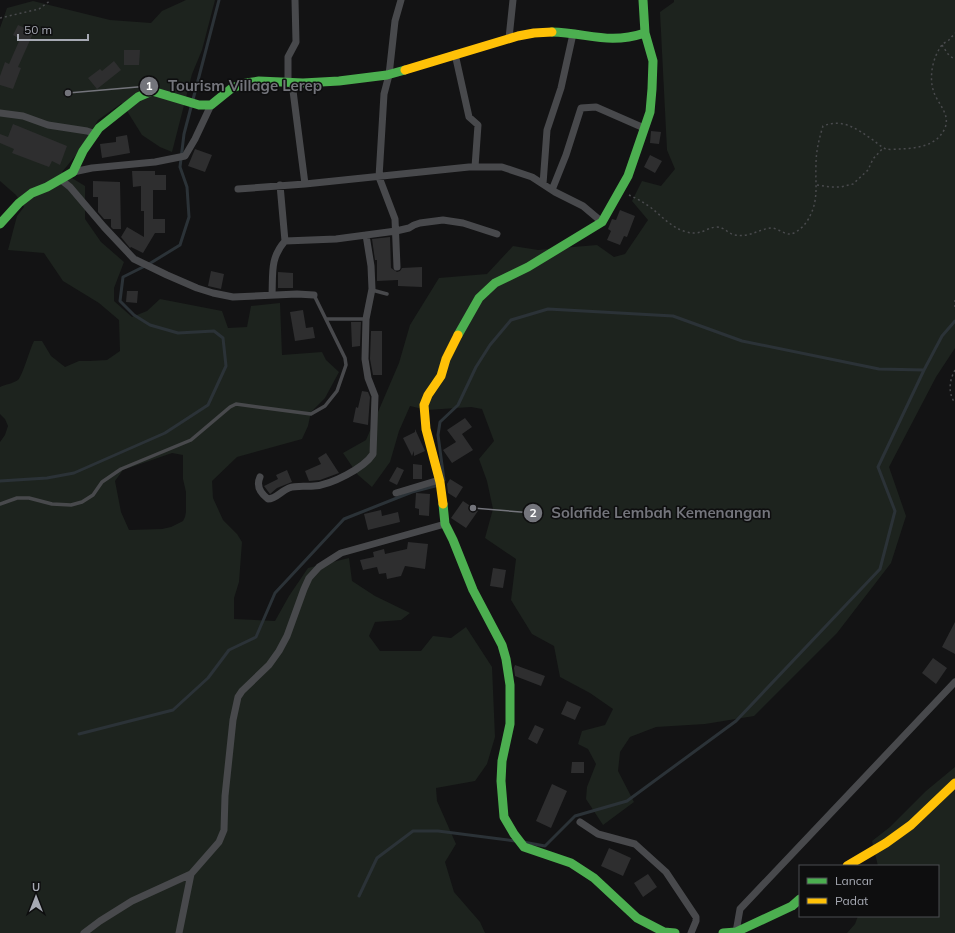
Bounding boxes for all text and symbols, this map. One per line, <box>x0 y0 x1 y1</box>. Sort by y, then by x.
scale bar <box>18 16 88 42</box>
text: 50 m <box>24 22 52 37</box>
callout: Tourism Village Lerep <box>139 72 330 99</box>
text: Tourism Village Lerep <box>168 76 322 95</box>
text: 1 <box>145 78 153 93</box>
callout: Solafide Lembah Kemenangan <box>523 500 779 527</box>
text: Solafide Lembah Kemenangan <box>551 503 771 522</box>
text: 2 <box>529 505 537 520</box>
legend <box>799 865 939 917</box>
text: Lancar <box>835 873 874 888</box>
north arrow <box>16 877 56 917</box>
text: U <box>32 880 40 894</box>
text: Padat <box>835 893 868 908</box>

